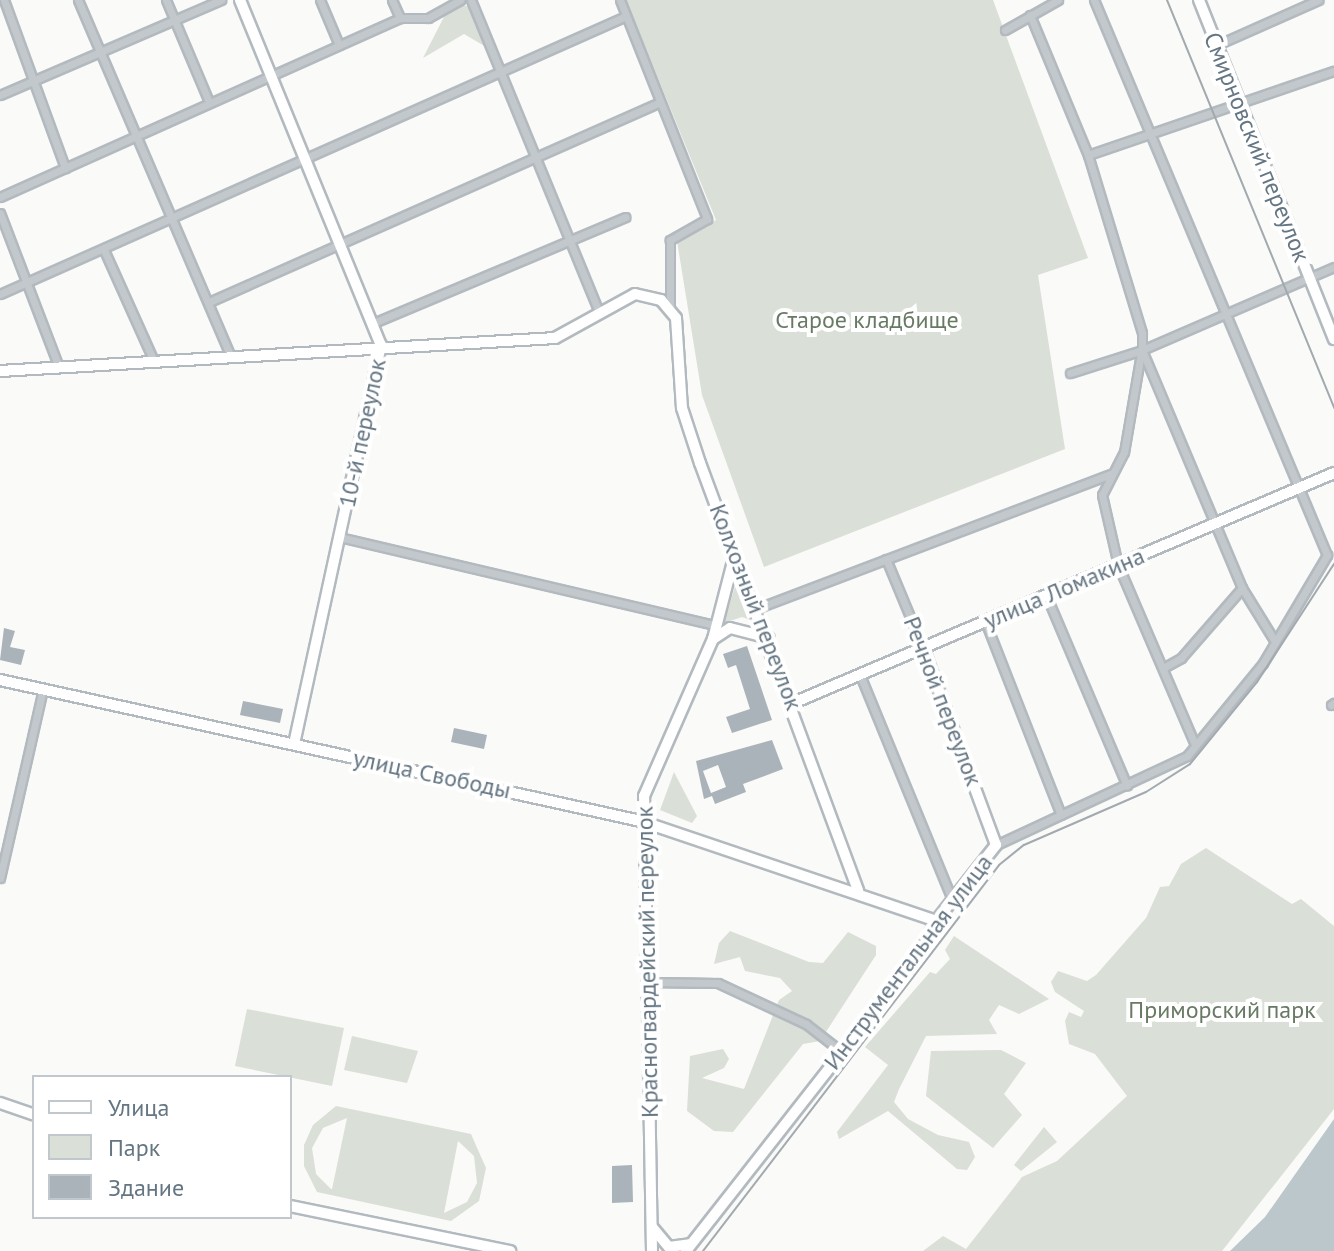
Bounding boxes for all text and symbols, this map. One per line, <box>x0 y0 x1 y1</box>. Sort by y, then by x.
street label: Смирновский переулок <box>1198 28 1316 266</box>
park label: Старое кладбище <box>775 306 959 334</box>
street label: 10-й переулок <box>332 356 392 510</box>
street label: Колхозный переулок <box>703 500 809 714</box>
street label: улица Ломакина <box>979 541 1149 635</box>
street label: Речной переулок <box>898 612 988 790</box>
street label: улица Свободы <box>351 743 513 805</box>
street label: Красногвардейский переулок <box>630 806 664 1118</box>
street label: Инструментальная улица <box>818 849 998 1075</box>
park label: Приморский парк <box>1128 996 1316 1024</box>
legend <box>32 1075 292 1219</box>
text: Улица <box>108 1092 169 1123</box>
text: Парк <box>108 1132 160 1163</box>
text: Здание <box>108 1172 184 1203</box>

